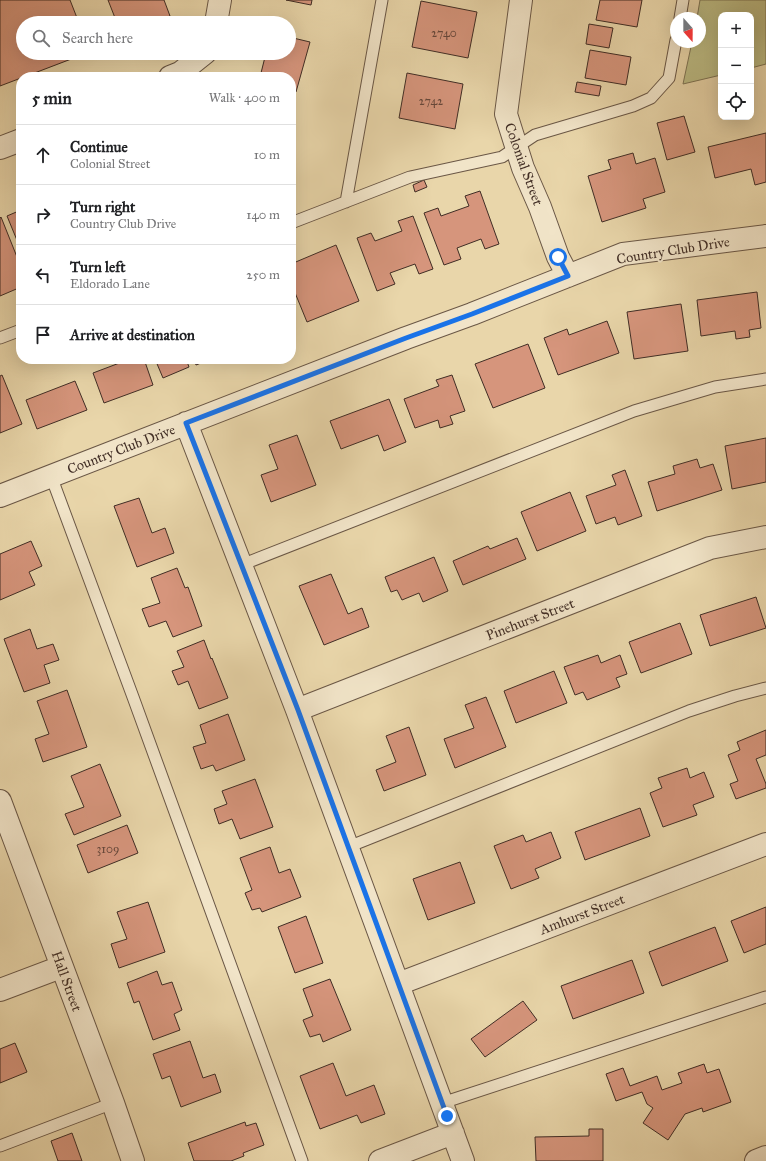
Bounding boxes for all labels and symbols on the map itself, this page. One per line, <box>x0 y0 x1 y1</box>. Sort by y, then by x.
north arrow <box>670 12 706 48</box>
house number: 2740 <box>431 26 457 40</box>
house number: 2742 <box>419 94 443 108</box>
street label: Colonial Street <box>501 121 546 208</box>
street label: Country Club Drive <box>615 233 731 268</box>
route start <box>549 248 567 266</box>
street label: Country Club Drive <box>65 421 178 478</box>
street label: Pinehurst Street <box>483 595 577 644</box>
house number: 3109 <box>97 842 119 856</box>
street label: Amhurst Street <box>536 890 627 939</box>
street label: Hall Street <box>48 948 85 1014</box>
route end <box>438 1107 456 1125</box>

